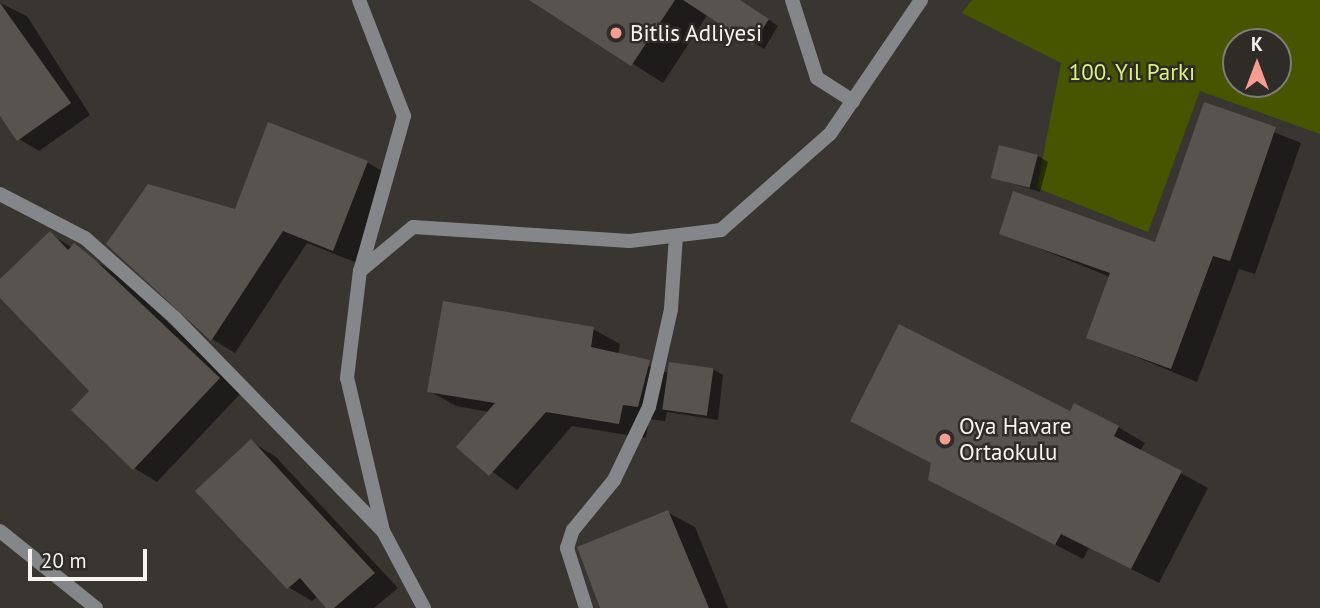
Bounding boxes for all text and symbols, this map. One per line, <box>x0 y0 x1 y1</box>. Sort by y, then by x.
place label: Bitlis Adliyesi <box>630 19 763 47</box>
marker: Bitlis Adliyesi <box>608 25 624 41</box>
north arrow <box>1222 28 1292 98</box>
text: K <box>1251 32 1263 56</box>
park label: 100. Yıl Parkı <box>1068 58 1196 86</box>
place label: Oya Havare Ortaokulu <box>959 412 1071 466</box>
marker: Oya Havare Ortaokulu <box>937 431 953 447</box>
scale bar <box>32 534 150 578</box>
text: 20 m <box>41 547 87 574</box>

